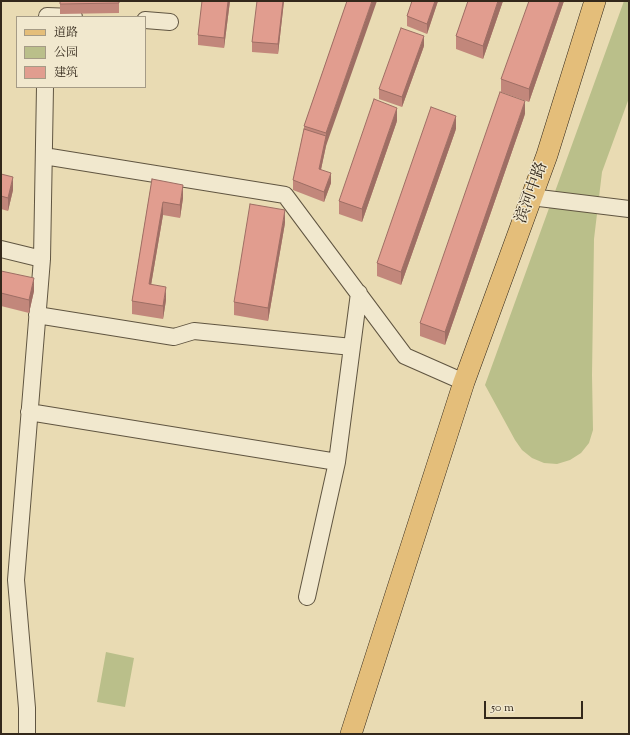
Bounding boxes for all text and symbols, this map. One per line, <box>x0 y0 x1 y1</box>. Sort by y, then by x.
legend <box>16 16 146 88</box>
text: 道路 <box>54 24 78 42</box>
text: 公园 <box>54 44 78 62</box>
text: 建筑 <box>54 64 78 82</box>
street label: 滨河中路 <box>513 160 553 226</box>
scale bar <box>486 693 585 719</box>
text: 50 m <box>491 699 514 717</box>

